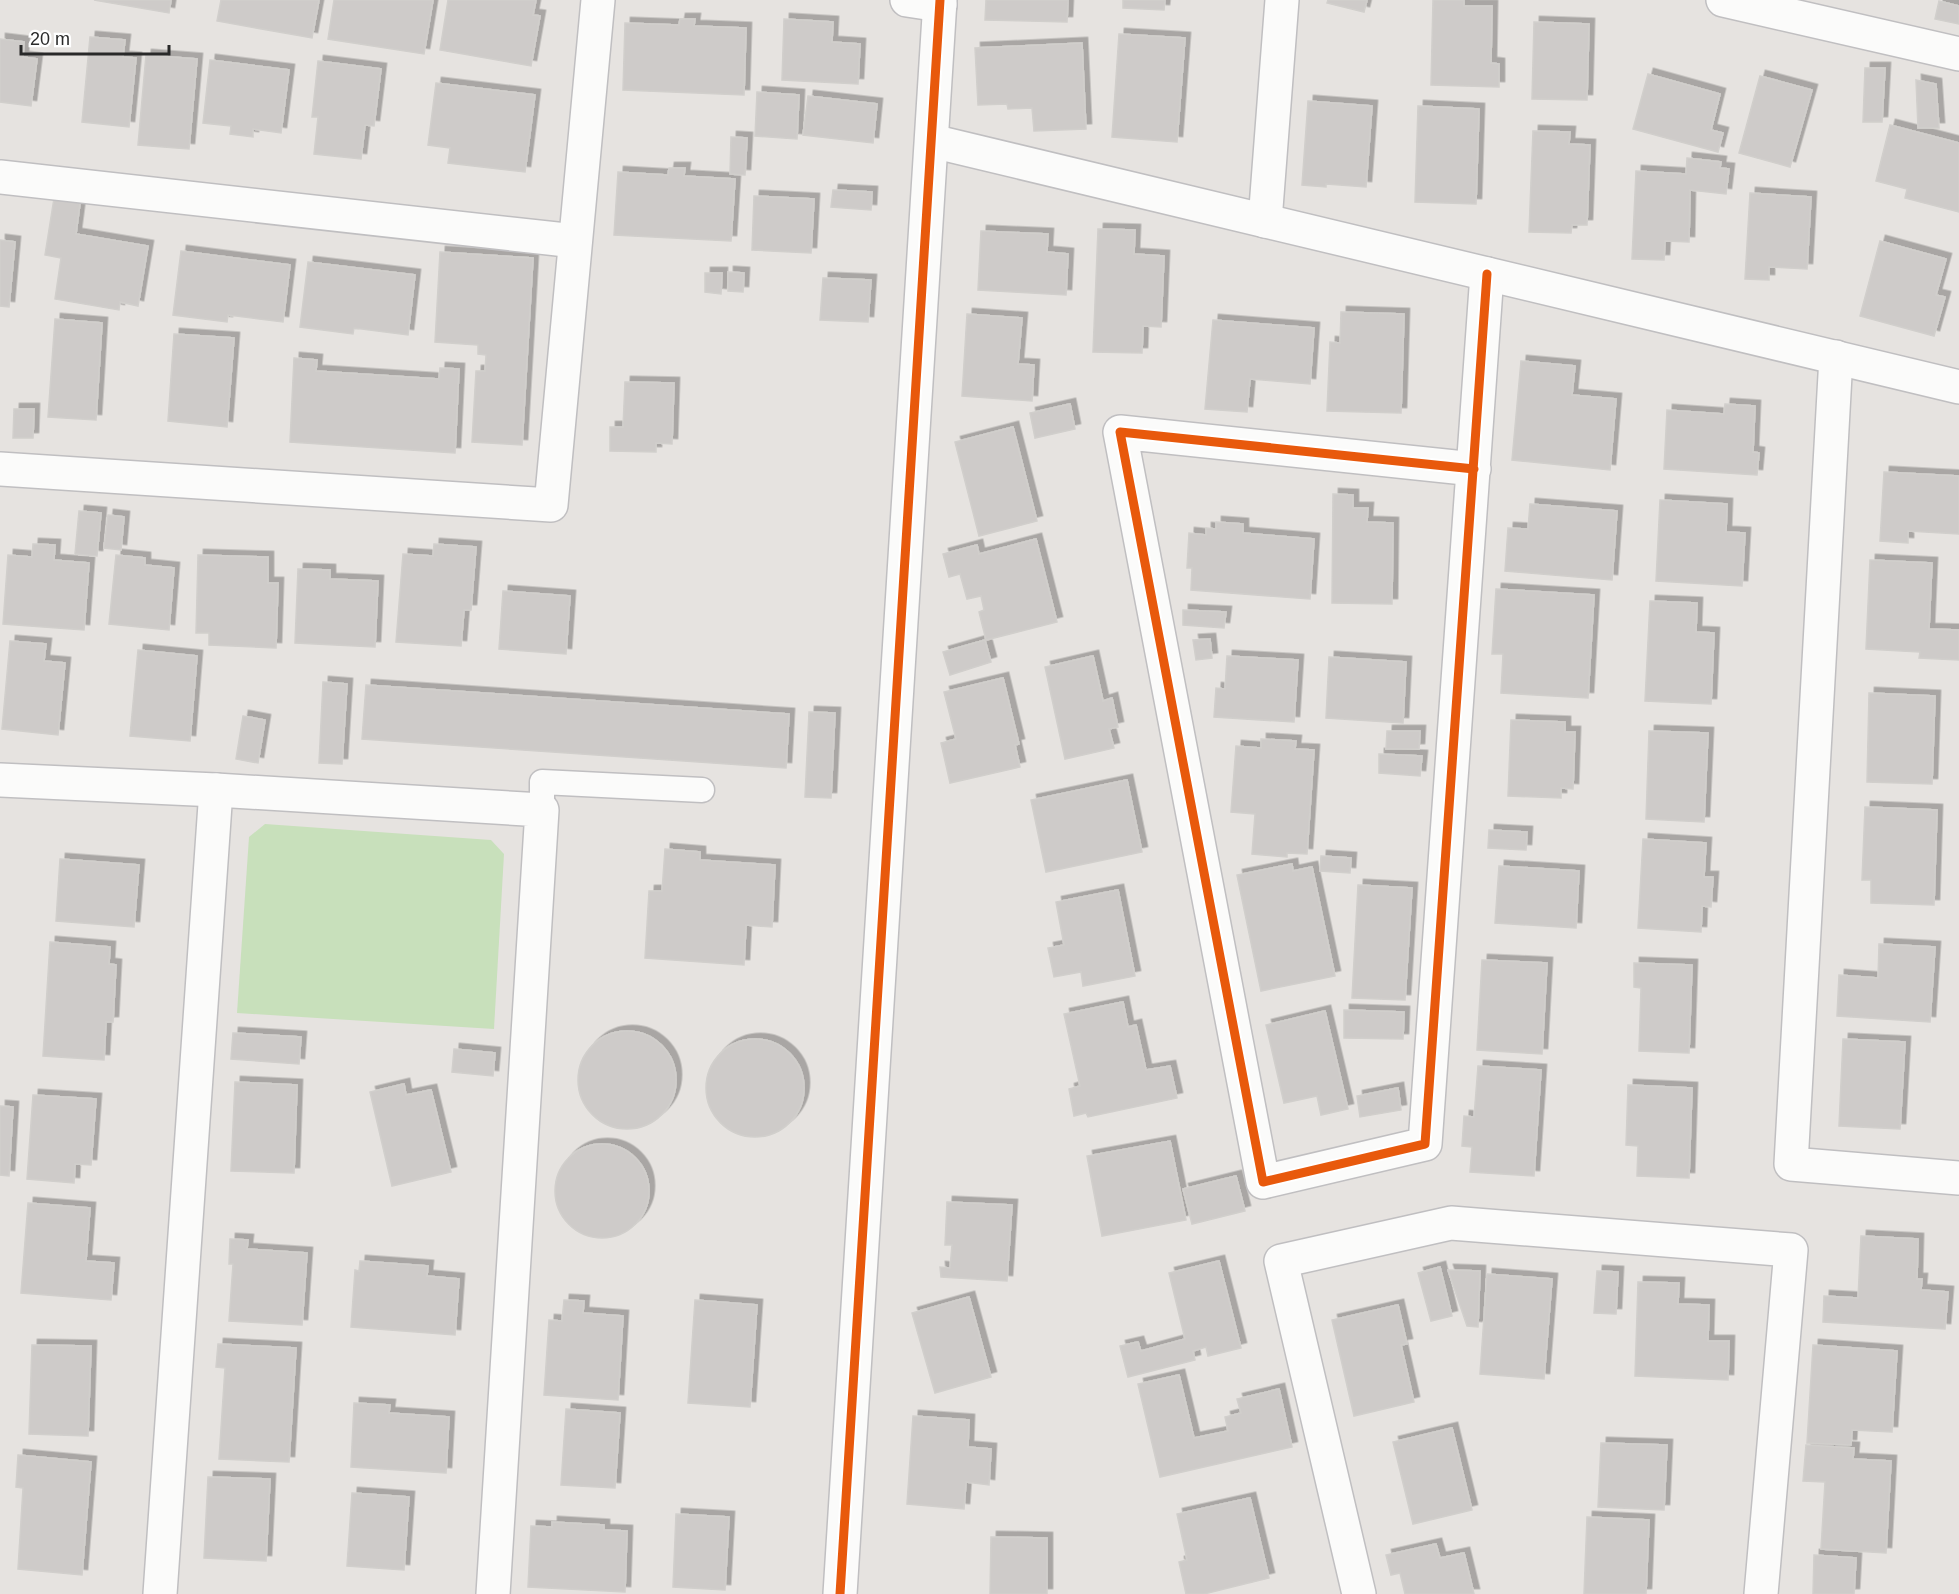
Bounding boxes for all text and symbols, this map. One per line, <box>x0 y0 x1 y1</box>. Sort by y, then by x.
scale bar <box>21 18 170 56</box>
text: 20 m <box>30 29 70 49</box>

